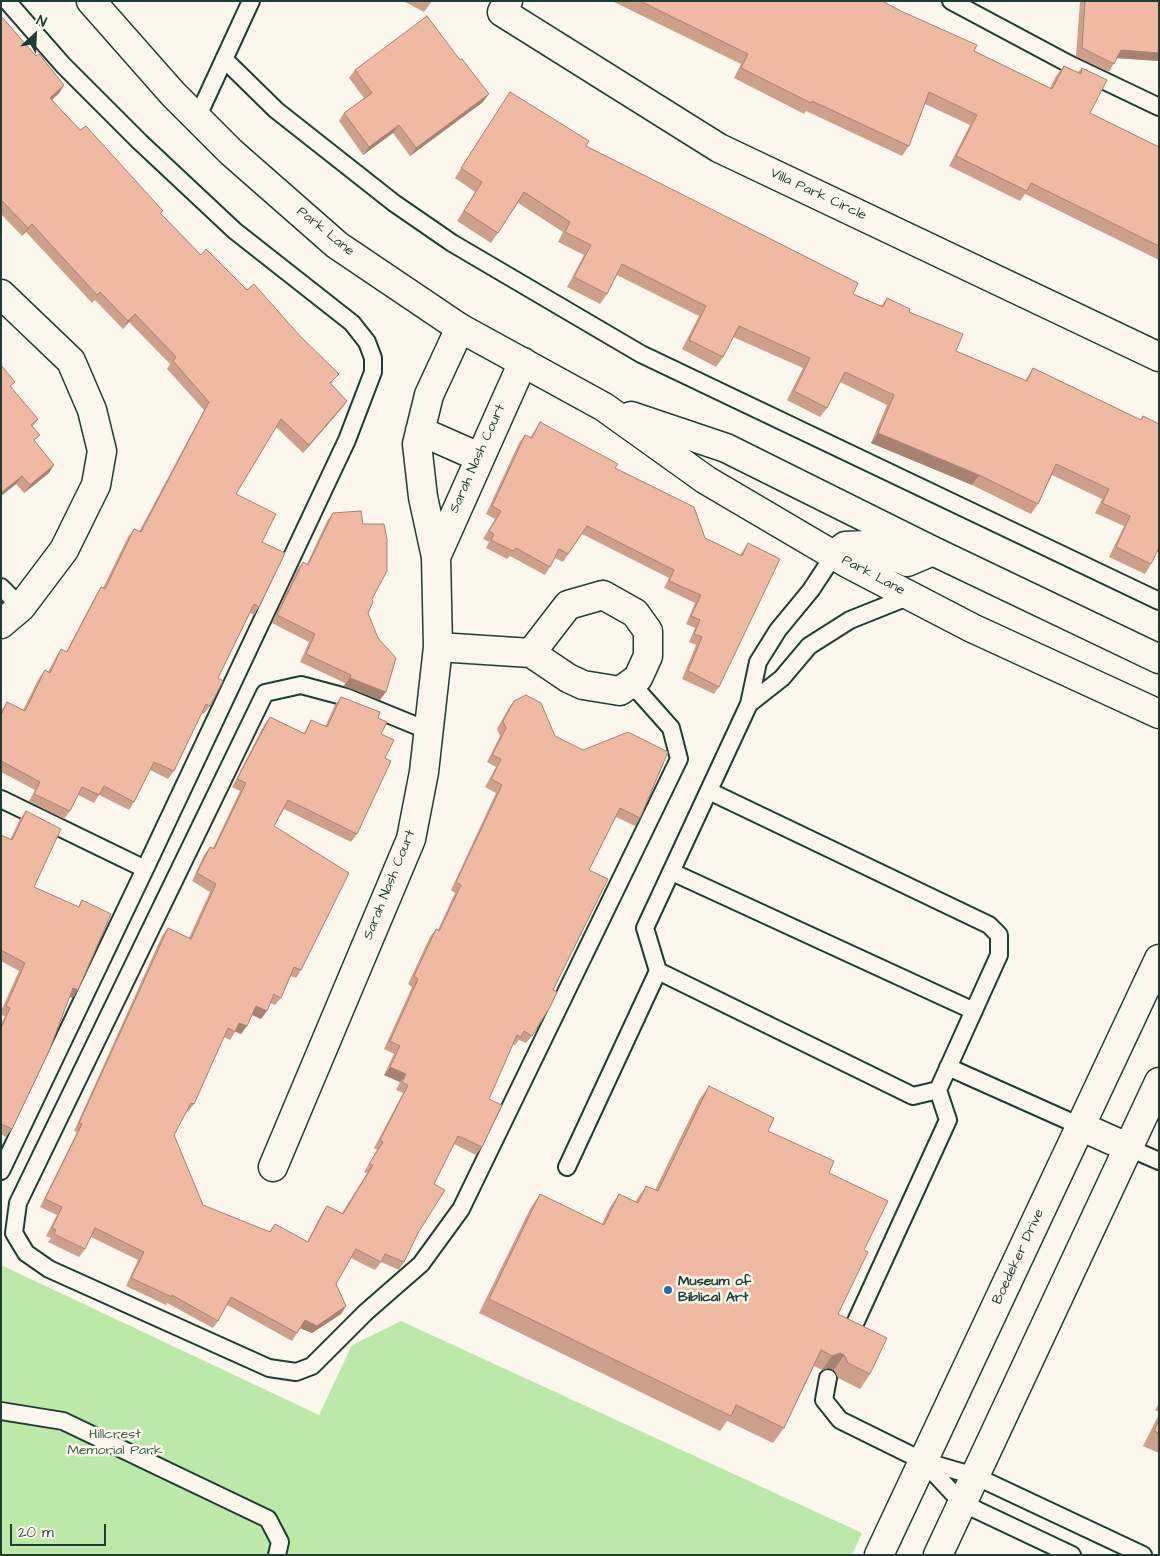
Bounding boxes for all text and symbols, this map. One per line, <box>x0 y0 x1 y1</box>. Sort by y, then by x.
north arrow <box>10 10 60 60</box>
text: N <box>33 10 50 32</box>
street label: Villa Park Circle <box>767 165 869 225</box>
street label: Park Lane <box>293 204 357 260</box>
street label: Sarah Nash Court <box>446 402 510 516</box>
street label: Park Lane <box>838 552 908 600</box>
street label: Sarah Nash Court <box>360 827 420 943</box>
street label: Boedeker Drive <box>990 1207 1048 1307</box>
place label: Museum of Biblical Art <box>678 1274 751 1306</box>
marker: Museum of Biblical Art <box>662 1284 674 1296</box>
park label: Hillcrest Memorial Park <box>67 1427 163 1460</box>
scale bar <box>12 1514 109 1546</box>
text: 20 m <box>18 1522 54 1543</box>

